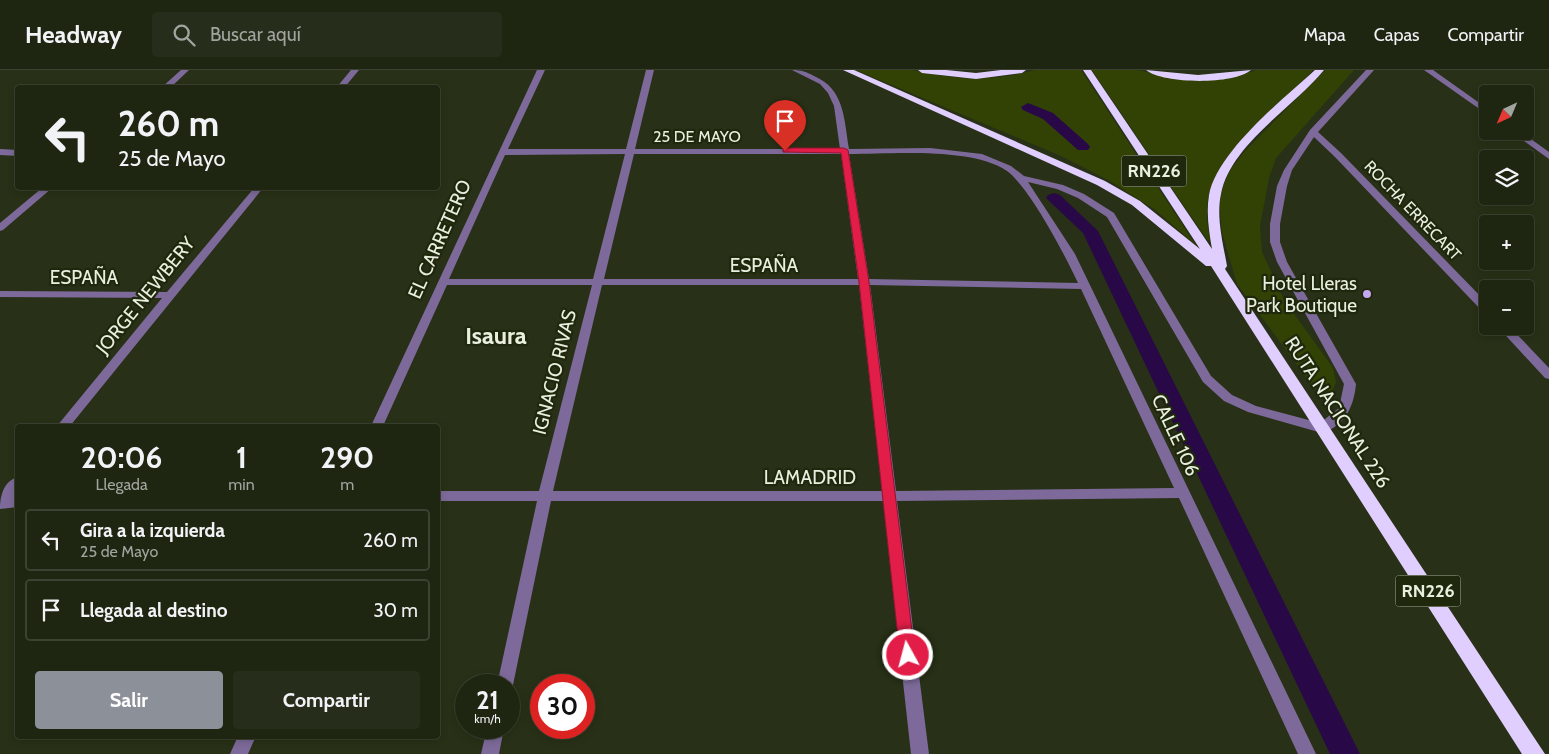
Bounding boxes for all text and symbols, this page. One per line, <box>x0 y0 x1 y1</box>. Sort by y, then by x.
search box <box>152 12 502 57</box>
text: Headway <box>25 20 122 49</box>
icon: search <box>170 21 198 49</box>
text: Buscar aquí <box>210 23 301 46</box>
text: Mapa <box>1304 24 1346 46</box>
text: Capas <box>1374 24 1420 46</box>
text: Compartir <box>1448 24 1524 46</box>
north arrow <box>1479 85 1534 140</box>
map controls <box>1479 85 1534 335</box>
pin <box>764 100 806 151</box>
text: 260 m <box>118 102 219 145</box>
icon: left <box>35 105 100 170</box>
icon: arrive <box>771 107 799 135</box>
street label: 25 DE MAYO <box>653 127 741 146</box>
text: 25 de Mayo <box>118 145 226 172</box>
button: layers <box>1479 150 1534 205</box>
road number: RN226 <box>1122 155 1186 186</box>
street label: ROCHA ERRECART <box>1360 157 1465 264</box>
street label: EL CARRETERO <box>403 176 476 302</box>
button: + <box>1479 215 1534 270</box>
street label: JORGE NEWBERY <box>90 232 200 359</box>
street label: ESPAÑA <box>730 253 799 277</box>
street label: ESPAÑA <box>50 265 119 289</box>
place label: Hotel Lleras Park Boutique <box>1246 272 1357 317</box>
button: − <box>1479 280 1534 335</box>
marker: Hotel Lleras Park Boutique <box>1361 288 1373 300</box>
street label: IGNACIO RIVAS <box>528 307 581 437</box>
district label: Isaura <box>465 321 527 350</box>
street label: RUTA NACIONAL 226 <box>1280 332 1395 492</box>
street label: CALLE 106 <box>1147 391 1204 480</box>
text: 20:06 <box>81 439 163 476</box>
text: 1 <box>236 439 247 476</box>
text: 290 <box>320 439 374 476</box>
street label: LAMADRID <box>764 466 856 489</box>
text: Llegada <box>96 475 148 494</box>
text: min <box>228 475 255 494</box>
text: m <box>340 475 354 494</box>
text: Gira a la izquierda <box>80 519 225 542</box>
icon: left <box>37 526 65 554</box>
text: 260 m <box>363 529 418 552</box>
text: 25 de Mayo <box>80 542 158 561</box>
road number: RN226 <box>1396 576 1460 606</box>
icon: arrive <box>37 596 65 624</box>
text: Llegada al destino <box>80 599 227 622</box>
text: 30 m <box>374 599 418 622</box>
position arrow <box>881 628 933 680</box>
button: Salir <box>35 671 223 729</box>
button: Compartir <box>233 671 420 729</box>
speed limit sign: 30 <box>530 674 595 739</box>
text: 21 <box>476 685 499 715</box>
text: km/h <box>474 711 501 726</box>

